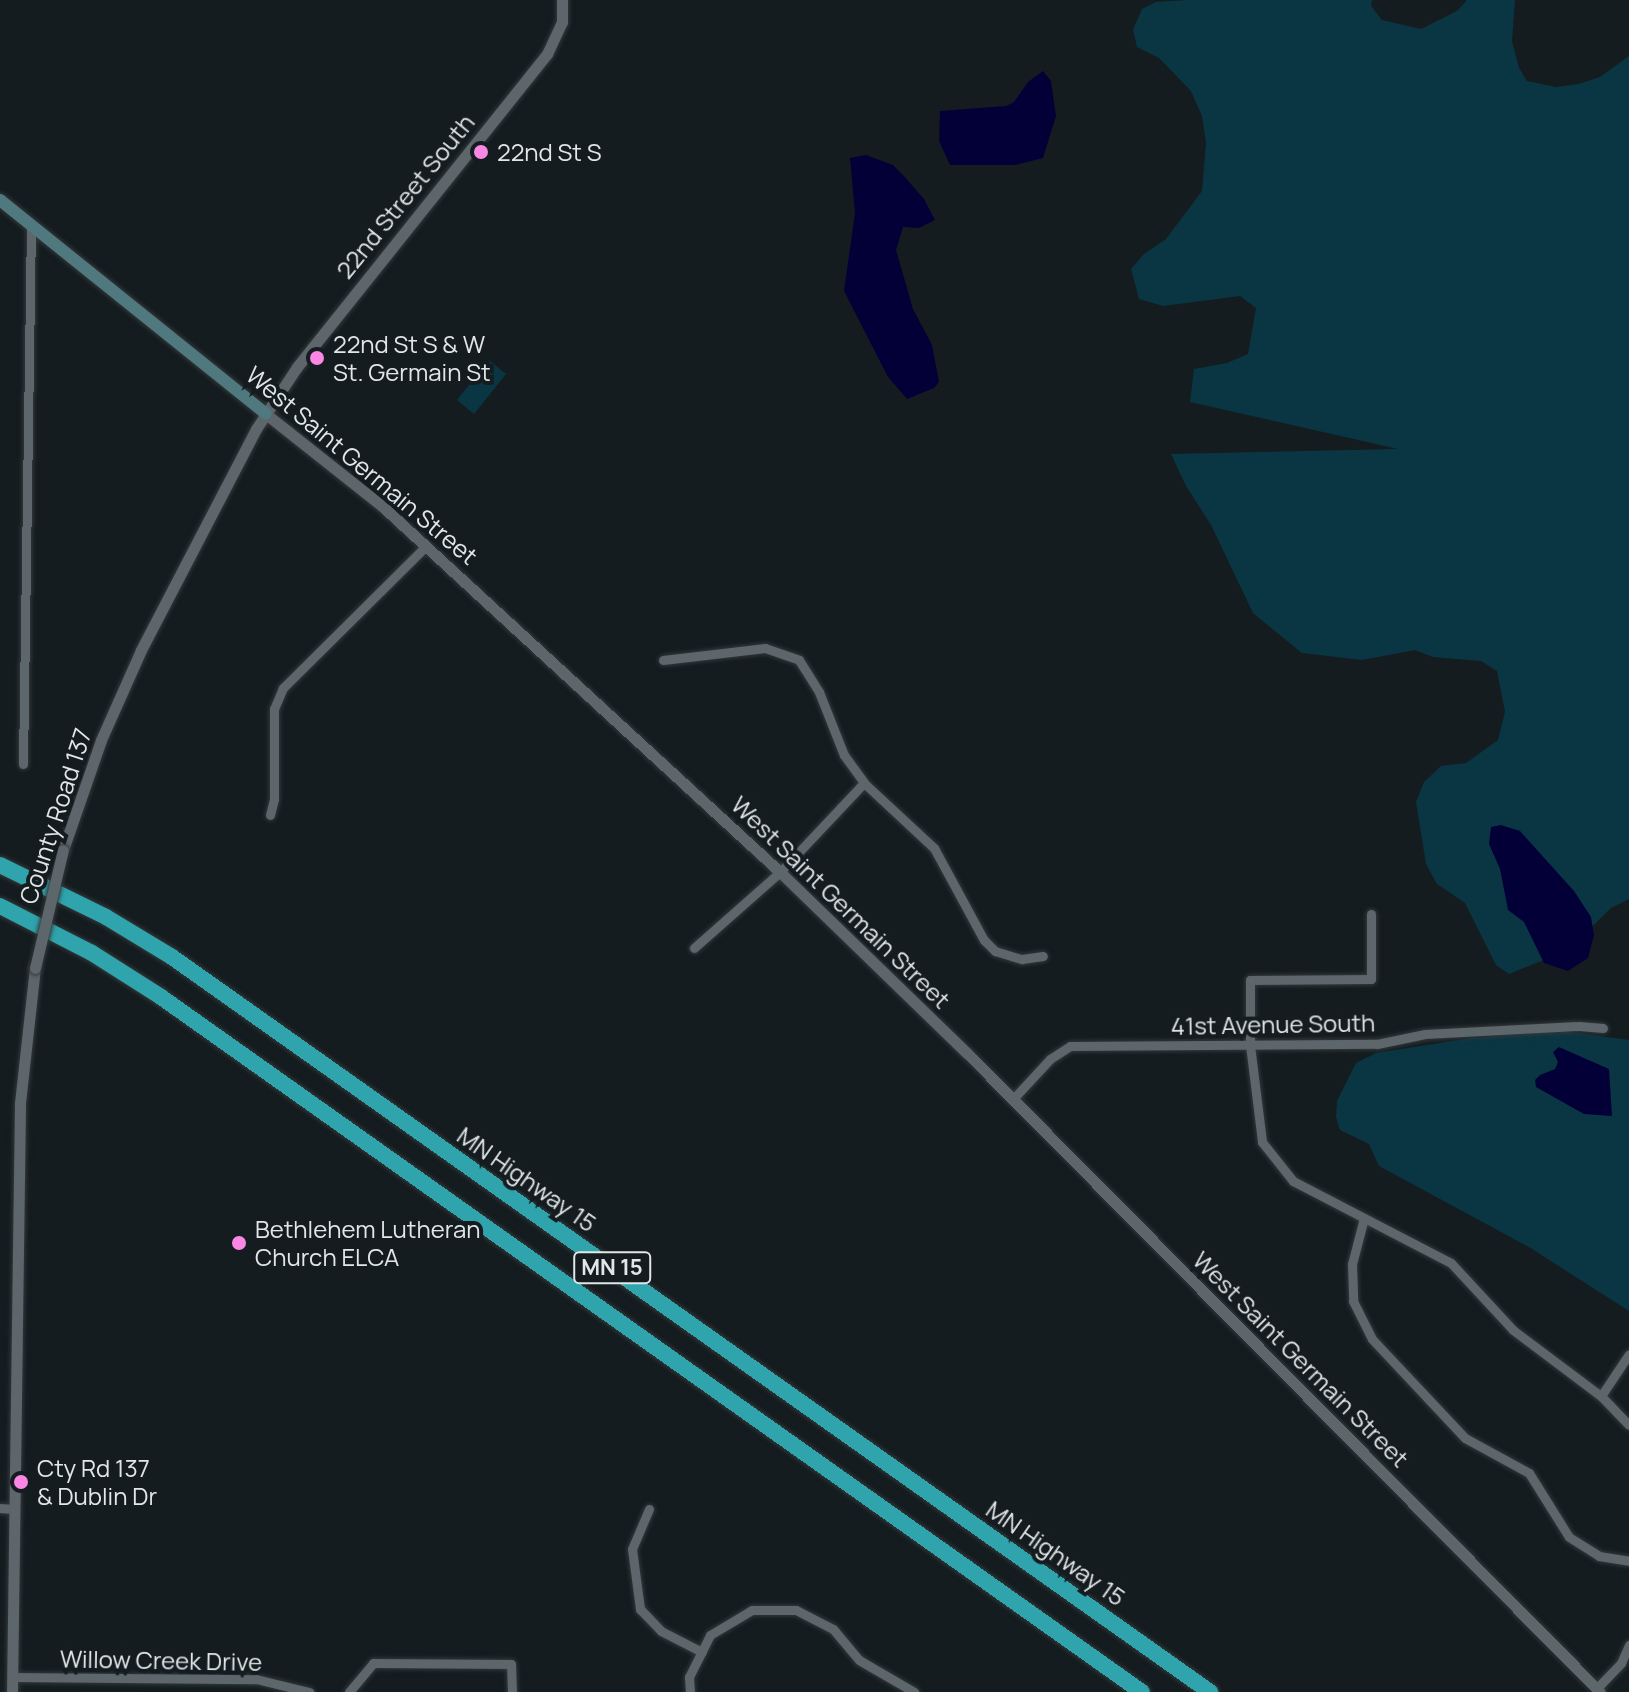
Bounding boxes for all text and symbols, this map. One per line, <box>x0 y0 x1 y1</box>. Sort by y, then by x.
street label: 22nd Street South <box>330 108 480 284</box>
place label: 22nd St S <box>497 138 602 166</box>
marker: 22nd St S <box>472 143 490 161</box>
place label: 22nd St S & W St. Germain St <box>333 330 491 386</box>
marker: 22nd St S & W St. Germain St <box>308 349 326 367</box>
street label: West Saint Germain Street <box>241 360 483 570</box>
street label: County Road 137 <box>13 725 97 907</box>
street label: West Saint Germain Street <box>726 790 956 1014</box>
street label: 41st Avenue South <box>1170 1008 1376 1040</box>
street label: MN Highway 15 <box>452 1120 602 1238</box>
place label: Bethlehem Lutheran Church ELCA <box>255 1215 480 1271</box>
marker: Bethlehem Lutheran Church ELCA <box>230 1234 248 1252</box>
street label: West Saint Germain Street <box>1187 1245 1415 1473</box>
road number: MN 15 <box>572 1250 652 1286</box>
place label: Cty Rd 137 & Dublin Dr <box>37 1454 157 1510</box>
marker: Cty Rd 137 & Dublin Dr <box>12 1473 30 1491</box>
street label: MN Highway 15 <box>981 1494 1131 1612</box>
street label: Willow Creek Drive <box>60 1644 262 1676</box>

